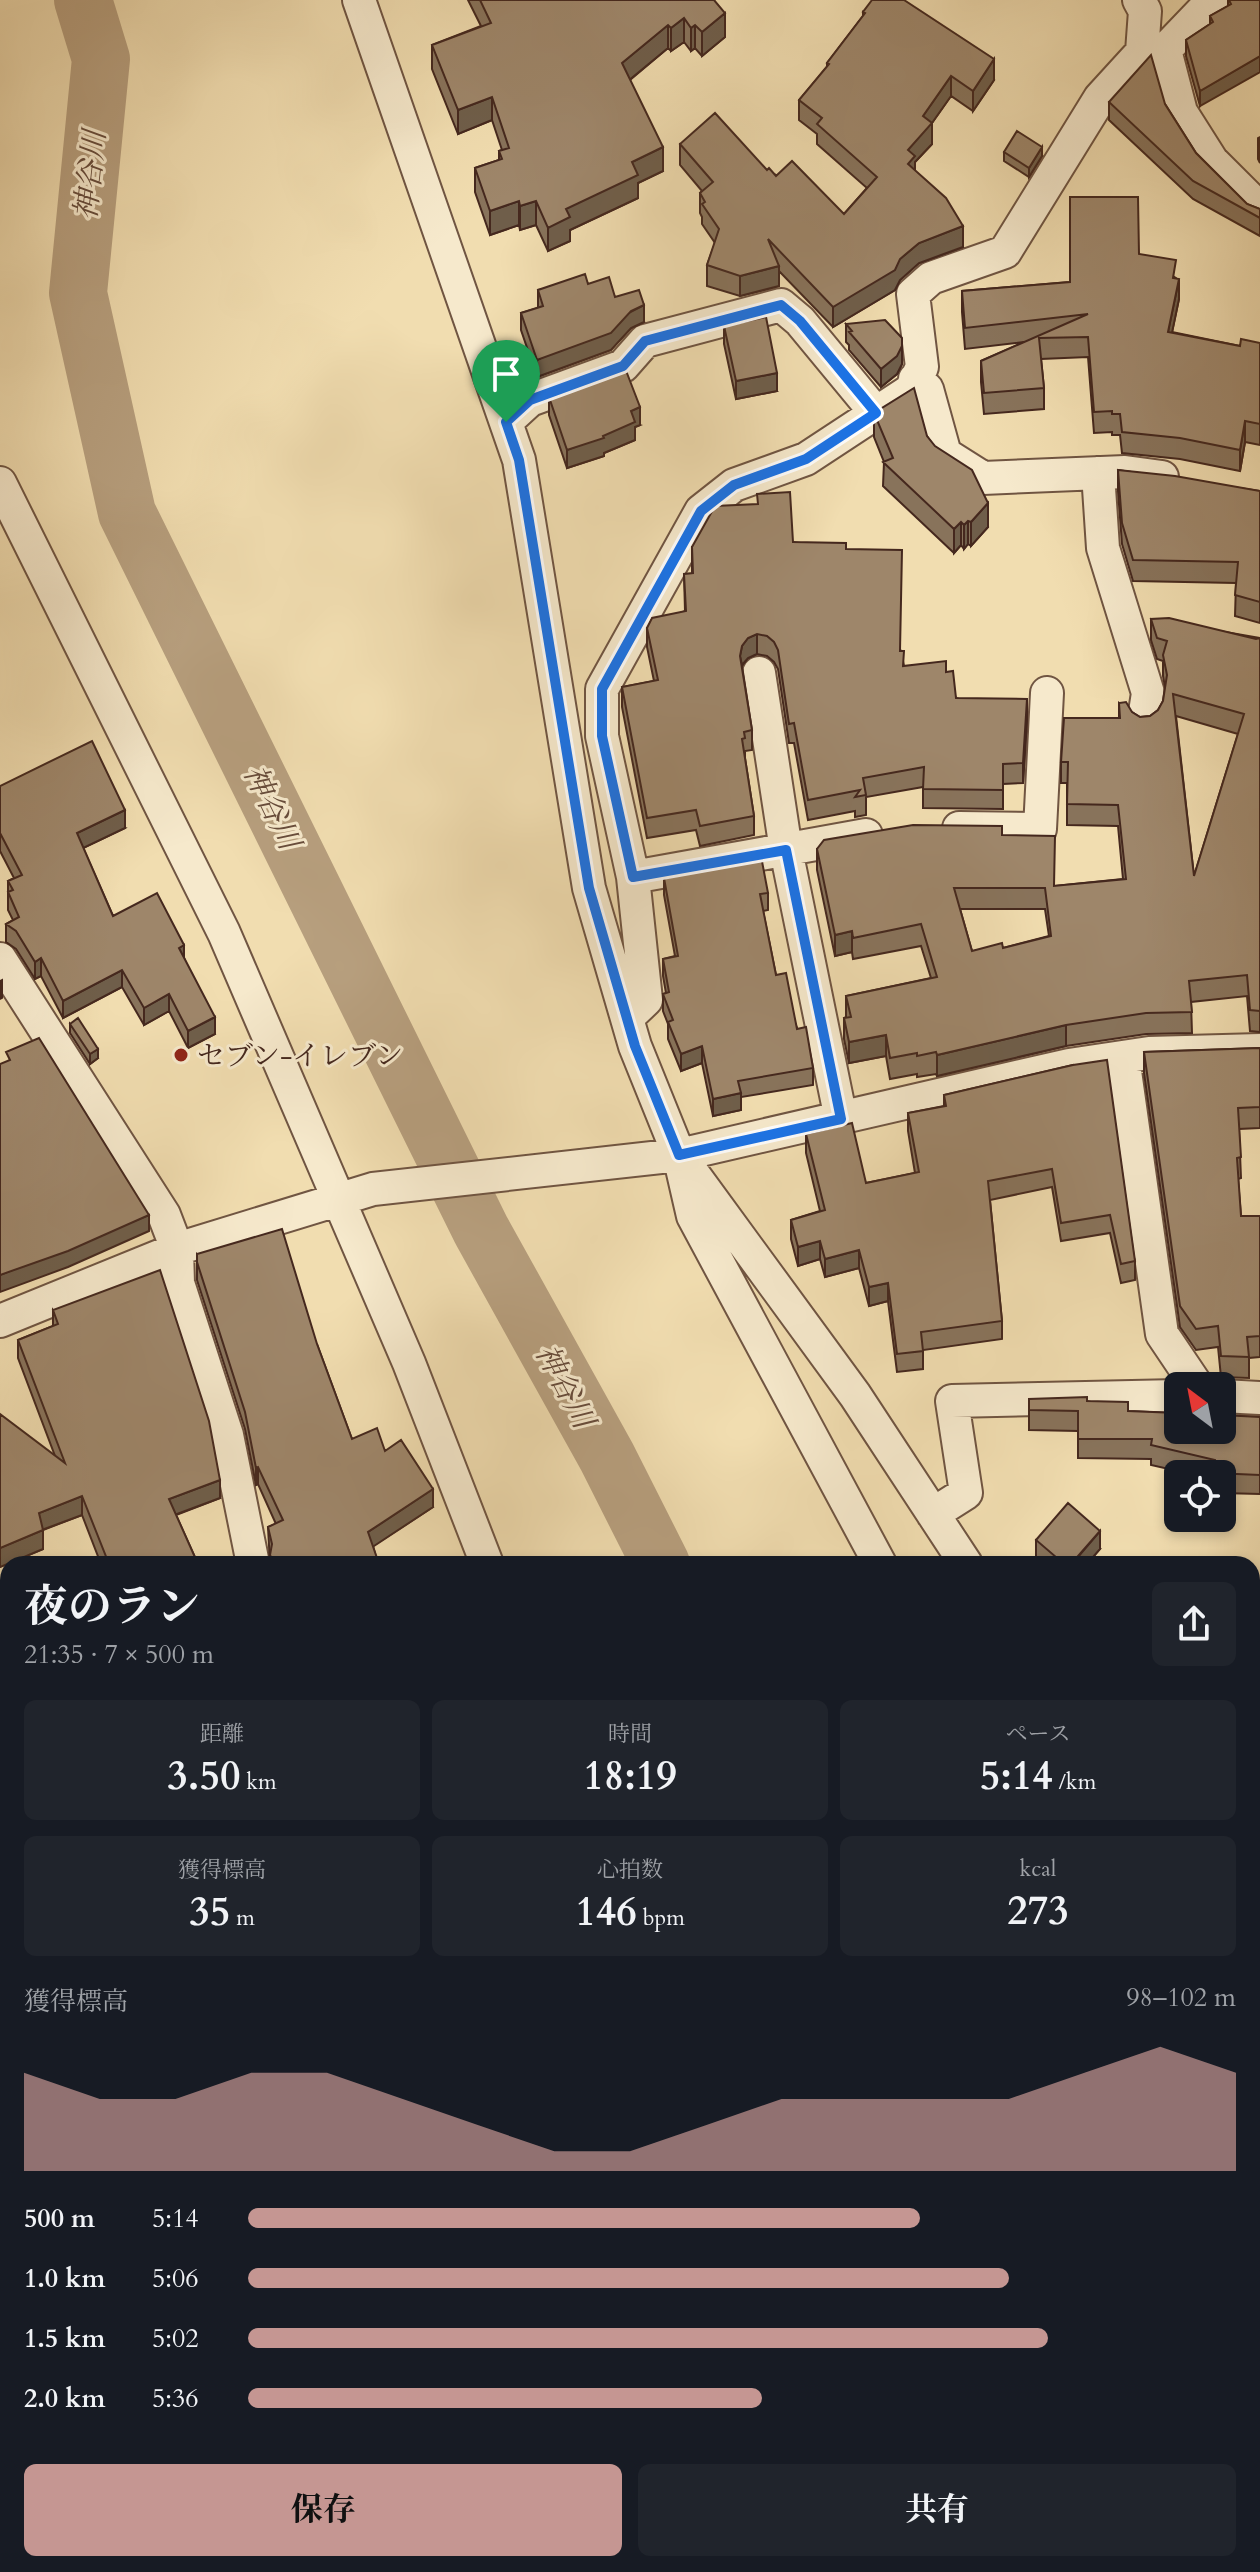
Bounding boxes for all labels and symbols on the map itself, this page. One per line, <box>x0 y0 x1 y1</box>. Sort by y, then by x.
water label: 神谷川 <box>65 125 116 222</box>
pin <box>472 340 540 422</box>
water label: 神谷川 <box>233 758 311 859</box>
place label: セブン-イレブン <box>197 1037 403 1075</box>
marker: セブン-イレブン <box>172 1046 190 1064</box>
water label: 神谷川 <box>525 1337 605 1438</box>
north arrow <box>1164 1372 1236 1444</box>

